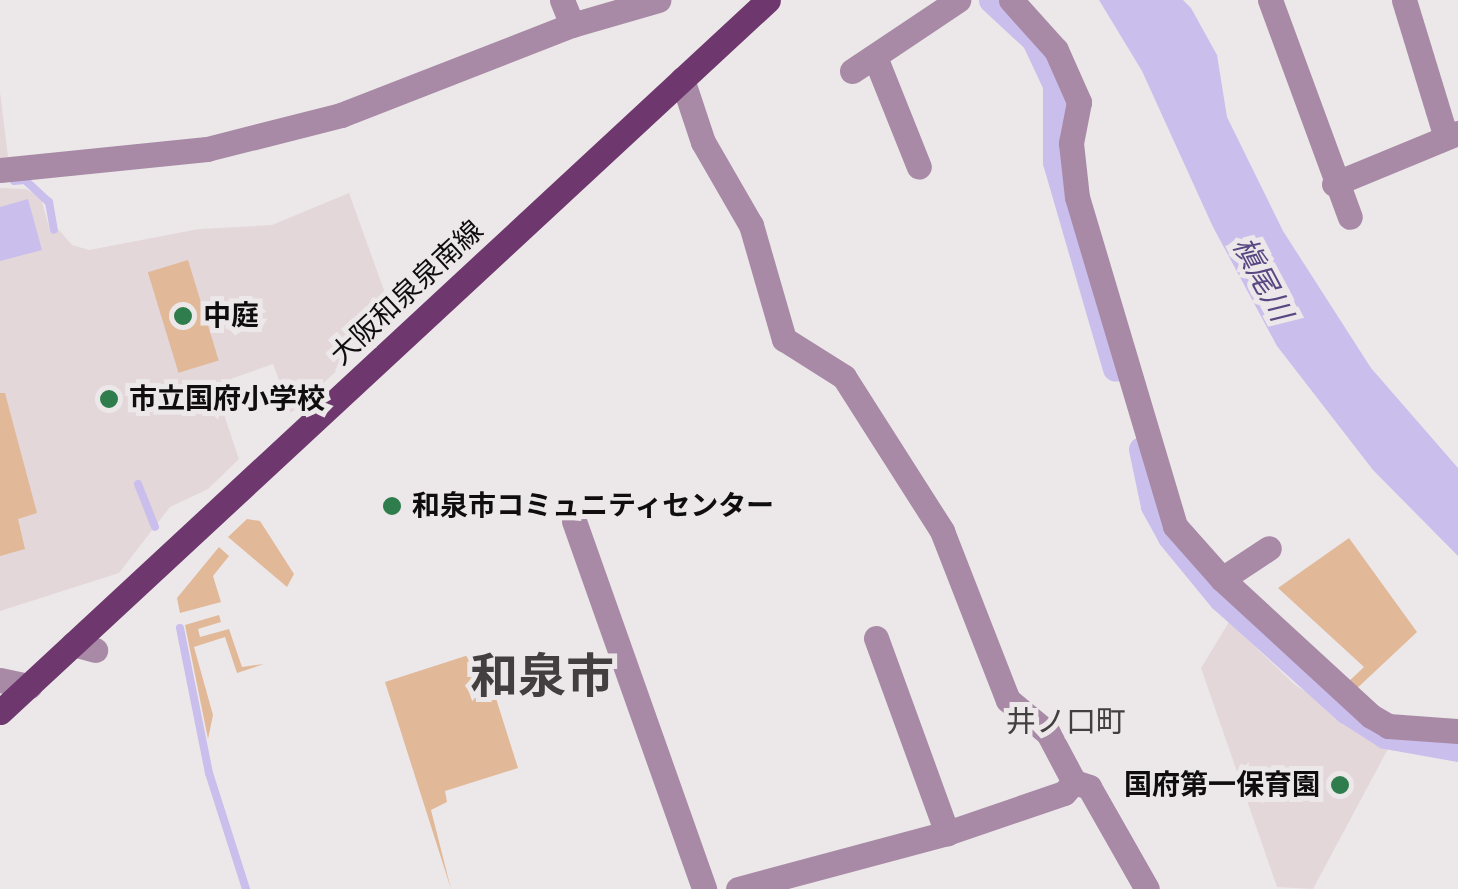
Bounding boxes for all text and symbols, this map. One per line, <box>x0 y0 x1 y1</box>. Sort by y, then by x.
street label: 大阪和泉泉南線 <box>324 214 490 372</box>
water label: 槇尾川 <box>1225 231 1299 327</box>
place label: 中庭 <box>203 299 259 333</box>
marker: 中庭 <box>172 305 194 327</box>
place label: 市立国府小学校 <box>129 382 325 416</box>
marker: 市立国府小学校 <box>98 388 120 410</box>
place label: 和泉市コミュニティセンター <box>412 489 776 523</box>
marker: 和泉市コミュニティセンター <box>381 495 403 517</box>
district label: 和泉市 <box>470 648 614 706</box>
district label: 井ノ口町 <box>1006 704 1126 740</box>
place label: 国府第一保育園 <box>1124 768 1320 802</box>
marker: 国府第一保育園 <box>1329 774 1351 796</box>

